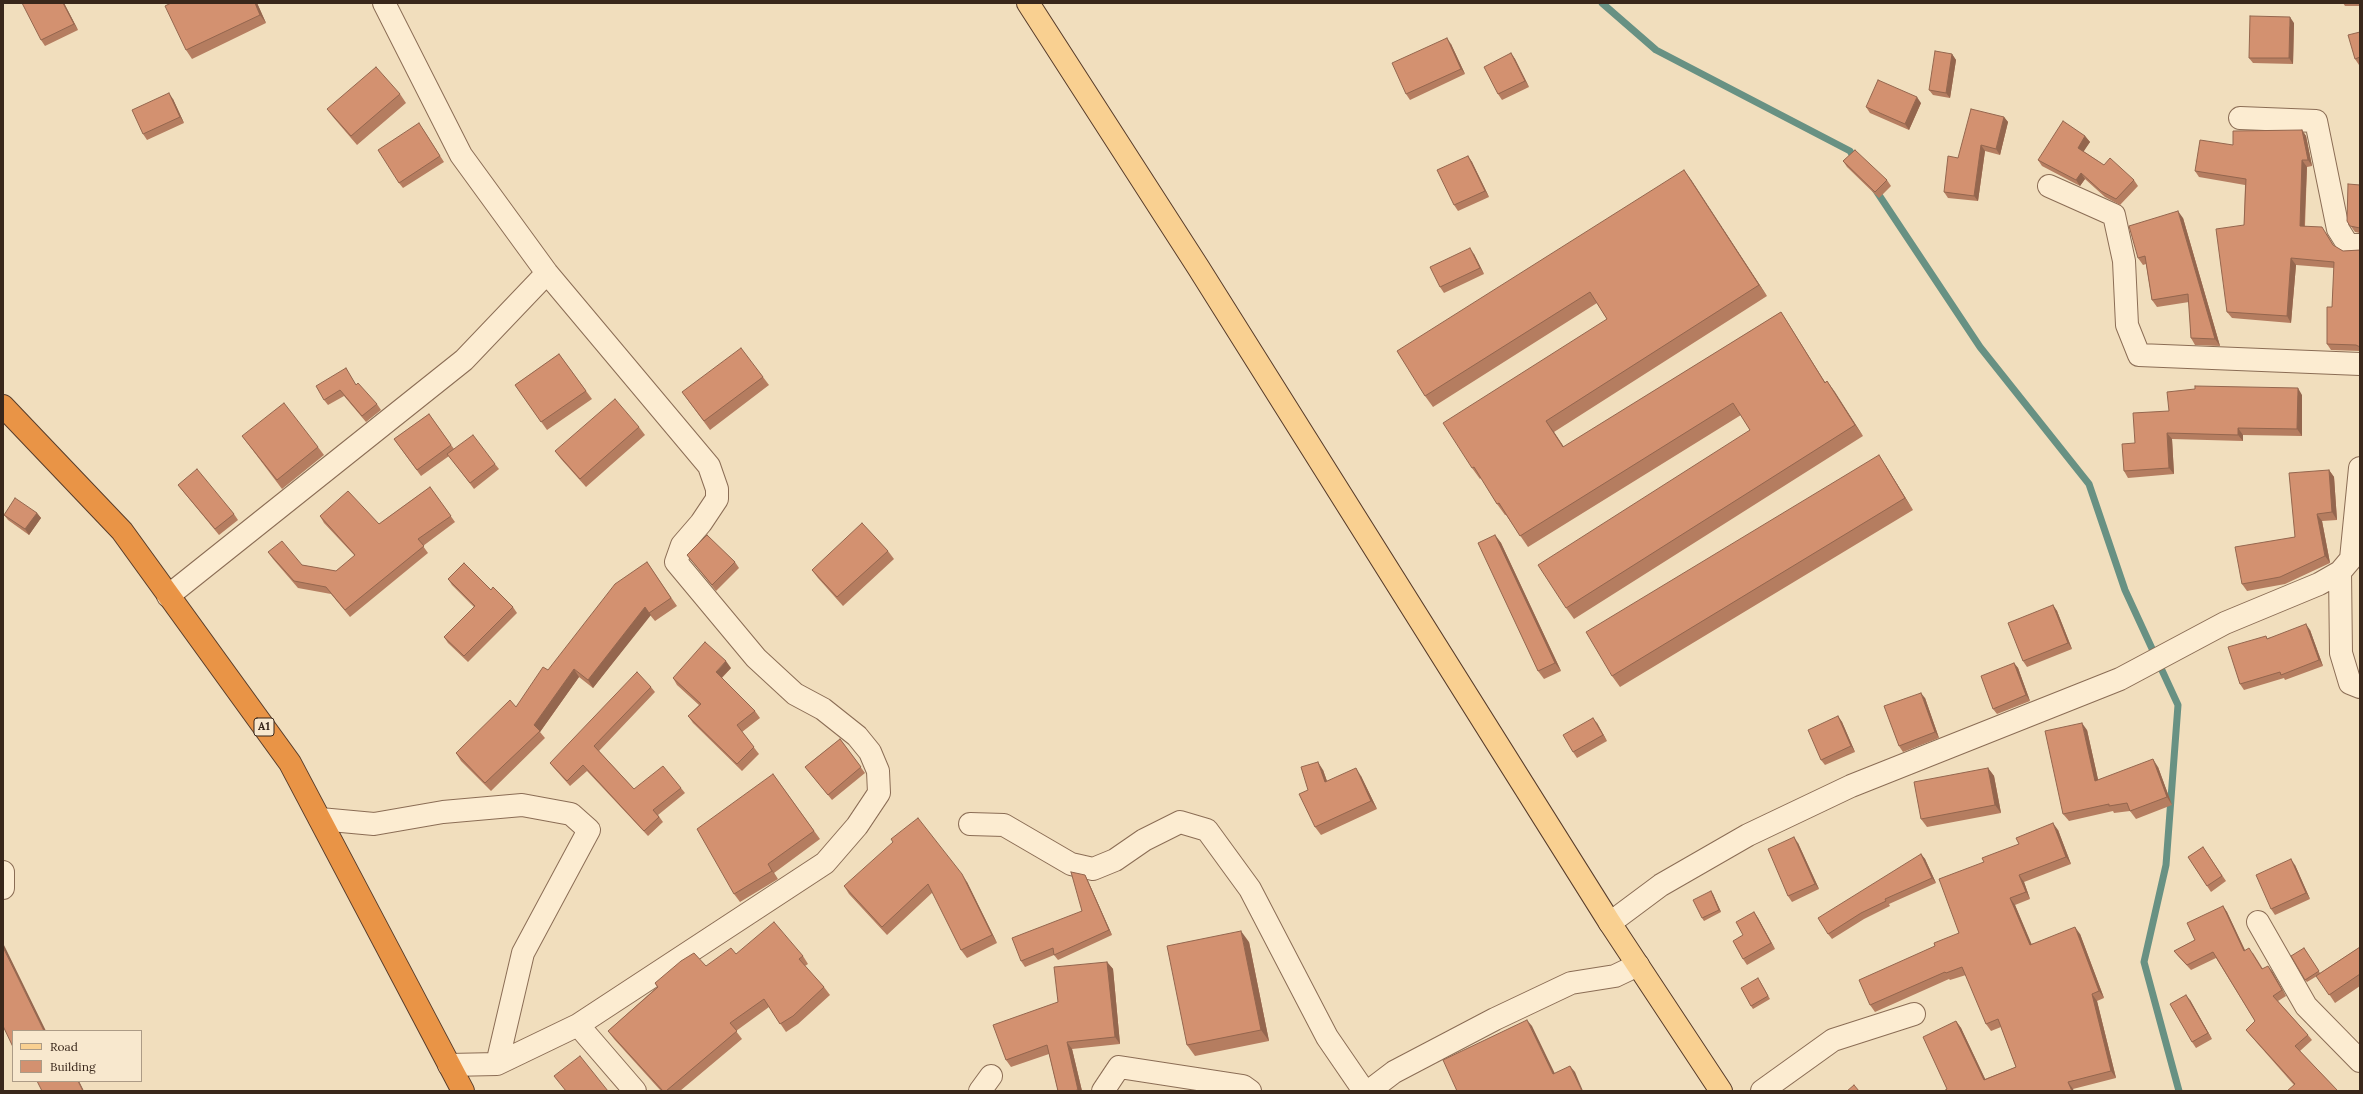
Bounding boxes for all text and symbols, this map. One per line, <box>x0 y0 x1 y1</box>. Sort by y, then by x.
road number: A1 <box>254 718 274 736</box>
legend <box>12 1030 142 1082</box>
text: Road <box>50 1039 78 1054</box>
text: Building <box>50 1059 96 1074</box>

